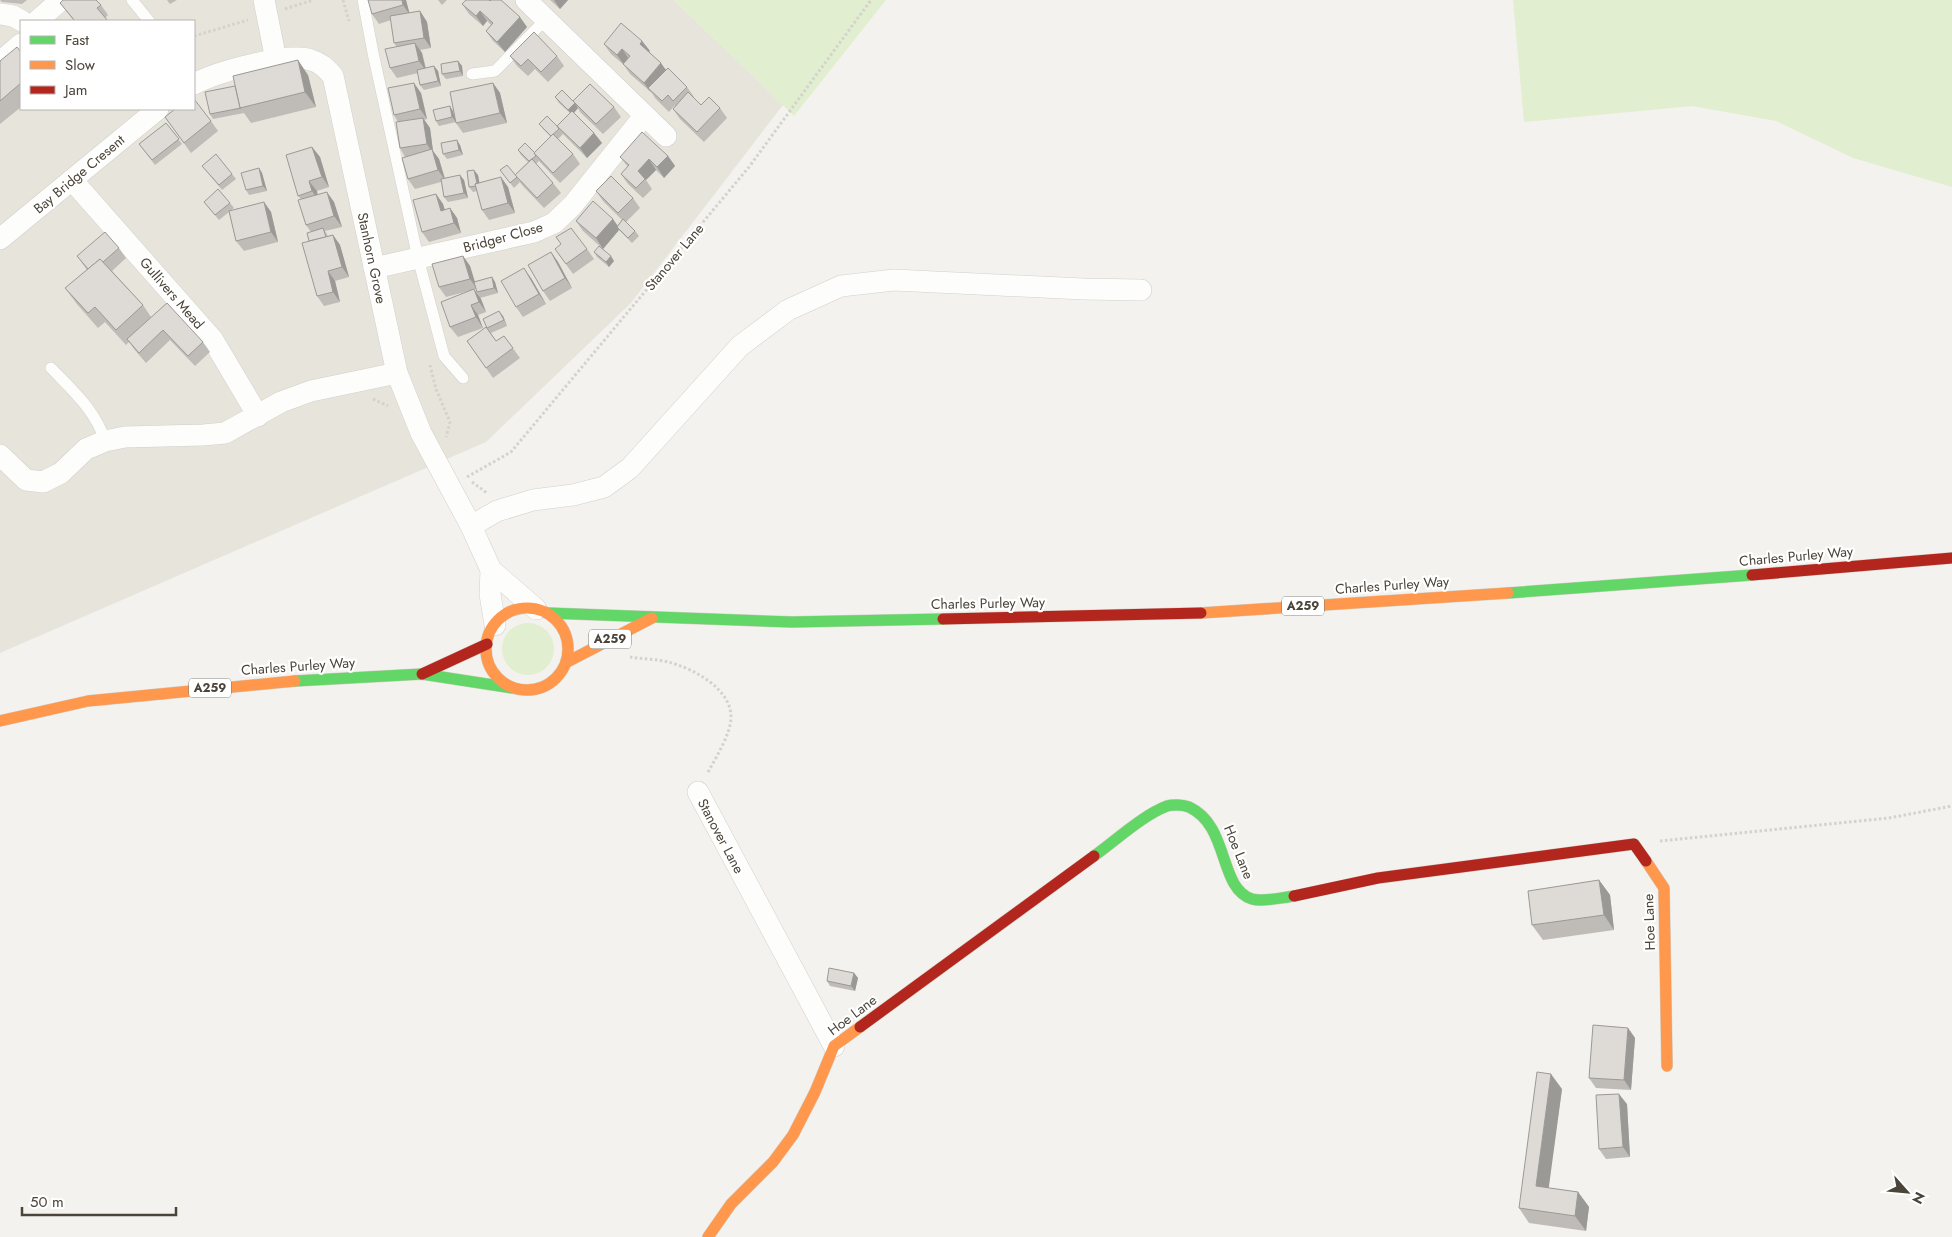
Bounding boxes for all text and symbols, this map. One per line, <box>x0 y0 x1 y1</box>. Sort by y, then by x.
legend <box>20 20 195 110</box>
text: Fast <box>65 29 89 51</box>
text: Slow <box>65 54 96 76</box>
text: Jam <box>63 79 88 101</box>
street label: Bay Bridge Cresent <box>29 129 129 218</box>
street label: Stanhorn Grove <box>353 211 391 305</box>
street label: Bridger Close <box>461 217 545 257</box>
street label: Stanover Lane <box>640 219 708 295</box>
street label: Gullivers Mead <box>135 253 209 333</box>
street label: Charles Purley Way <box>1738 541 1855 571</box>
street label: Charles Purley Way <box>1334 571 1450 599</box>
street label: Charles Purley Way <box>931 592 1046 614</box>
road number: A259 <box>1282 596 1324 616</box>
road number: A259 <box>589 630 631 648</box>
street label: Charles Purley Way <box>240 652 356 680</box>
road number: A259 <box>189 678 231 698</box>
street label: Stanover Lane <box>693 795 749 877</box>
street label: Hoe Lane <box>1219 822 1259 882</box>
street label: Hoe Lane <box>1638 893 1660 951</box>
street label: Hoe Lane <box>823 990 881 1040</box>
north arrow <box>1882 1167 1932 1217</box>
scale bar <box>22 1184 176 1216</box>
text: N <box>1907 1188 1930 1207</box>
text: 50 m <box>30 1191 64 1213</box>

